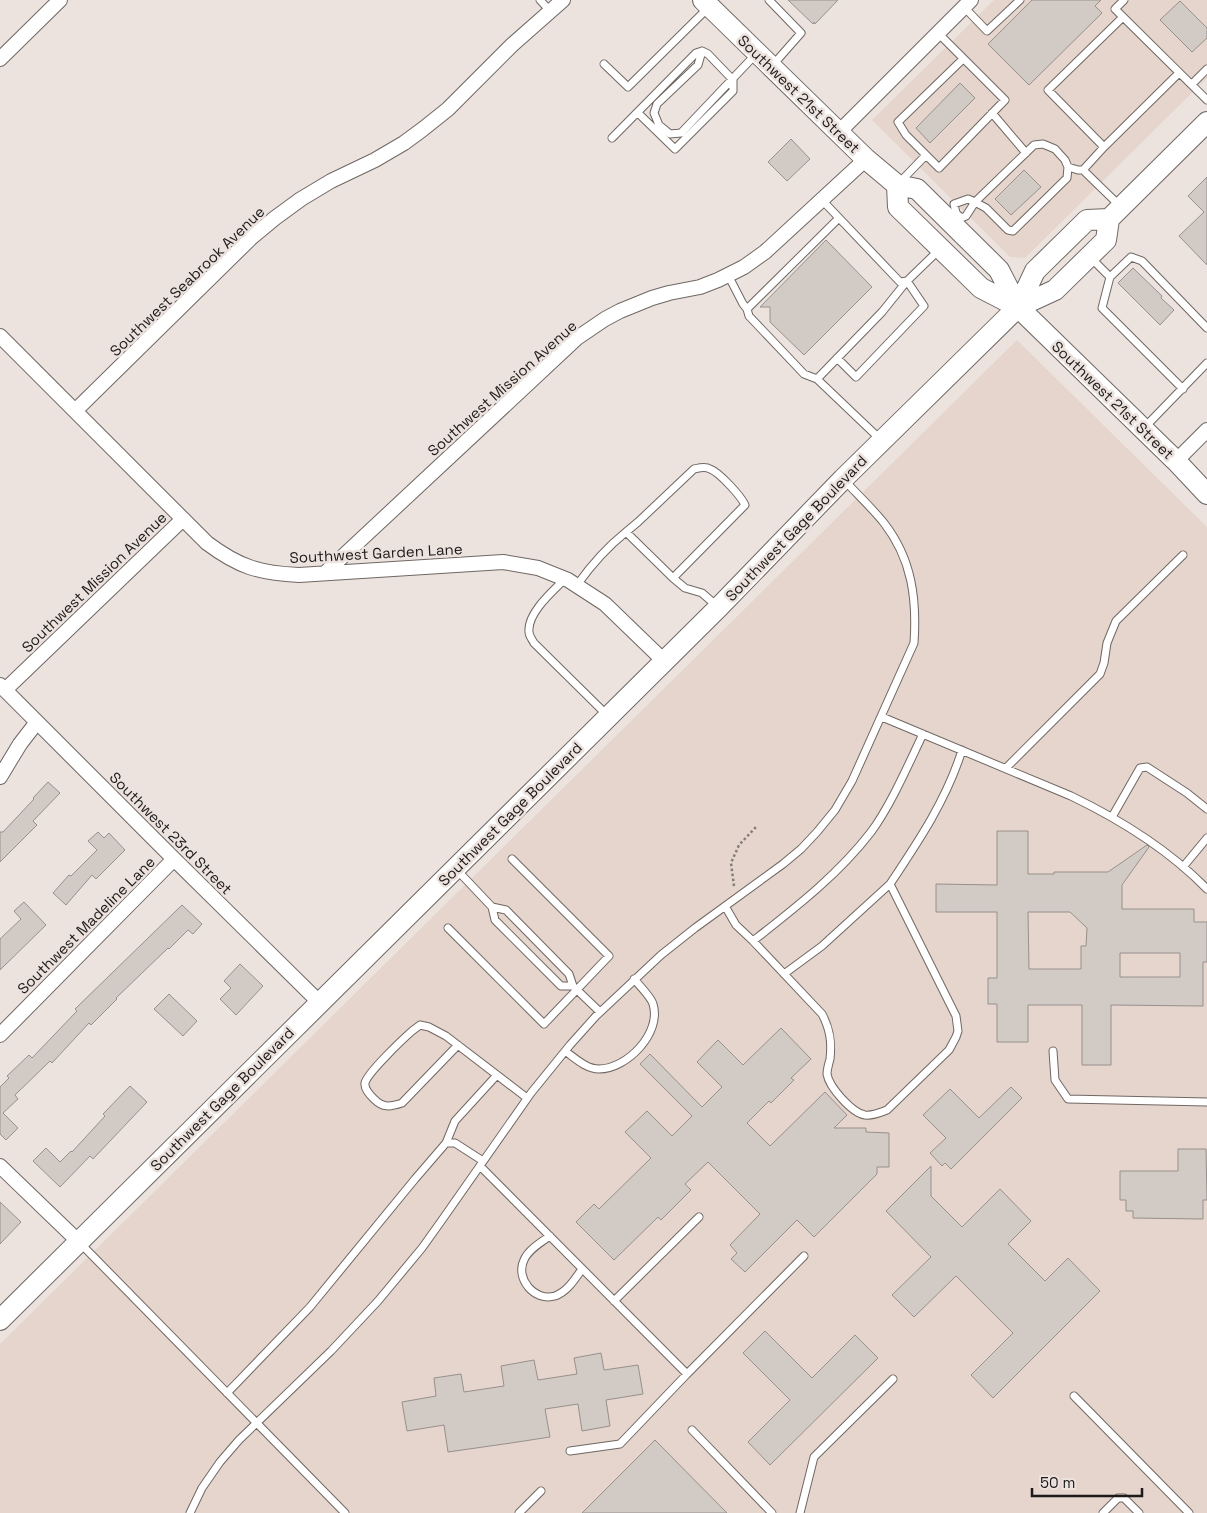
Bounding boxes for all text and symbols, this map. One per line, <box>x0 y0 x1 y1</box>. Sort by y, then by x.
street label: Southwest 21st Street <box>734 31 864 157</box>
street label: Southwest Seabrook Avenue <box>106 202 268 360</box>
street label: Southwest Mission Avenue <box>424 316 581 460</box>
street label: Southwest 21st Street <box>1048 337 1178 463</box>
street label: Southwest Gage Boulevard <box>721 451 871 605</box>
street label: Southwest Mission Avenue <box>18 508 171 656</box>
street label: Southwest Garden Lane <box>289 539 463 567</box>
street label: Southwest Gage Boulevard <box>434 738 586 890</box>
street label: Southwest 23rd Street <box>106 768 236 898</box>
street label: Southwest Madeline Lane <box>13 852 159 998</box>
street label: Southwest Gage Boulevard <box>146 1023 298 1175</box>
scale bar <box>1032 1466 1142 1498</box>
text: 50 m <box>1040 1473 1075 1492</box>

